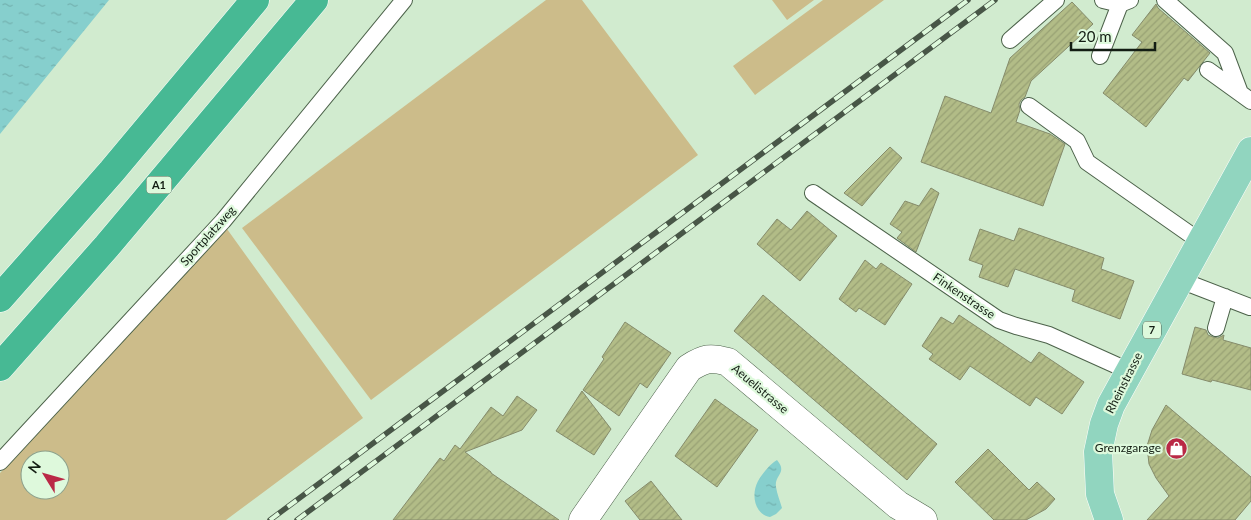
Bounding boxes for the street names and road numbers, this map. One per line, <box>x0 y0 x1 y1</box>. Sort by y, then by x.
road number: A1 <box>146 176 172 194</box>
street label: Sportplatzweg <box>177 203 239 269</box>
street label: Finkenstrasse <box>930 269 998 322</box>
road number: 7 <box>1143 322 1161 338</box>
street label: Rheinstrasse <box>1102 350 1145 416</box>
street label: Aeuelistrasse <box>729 361 792 417</box>

